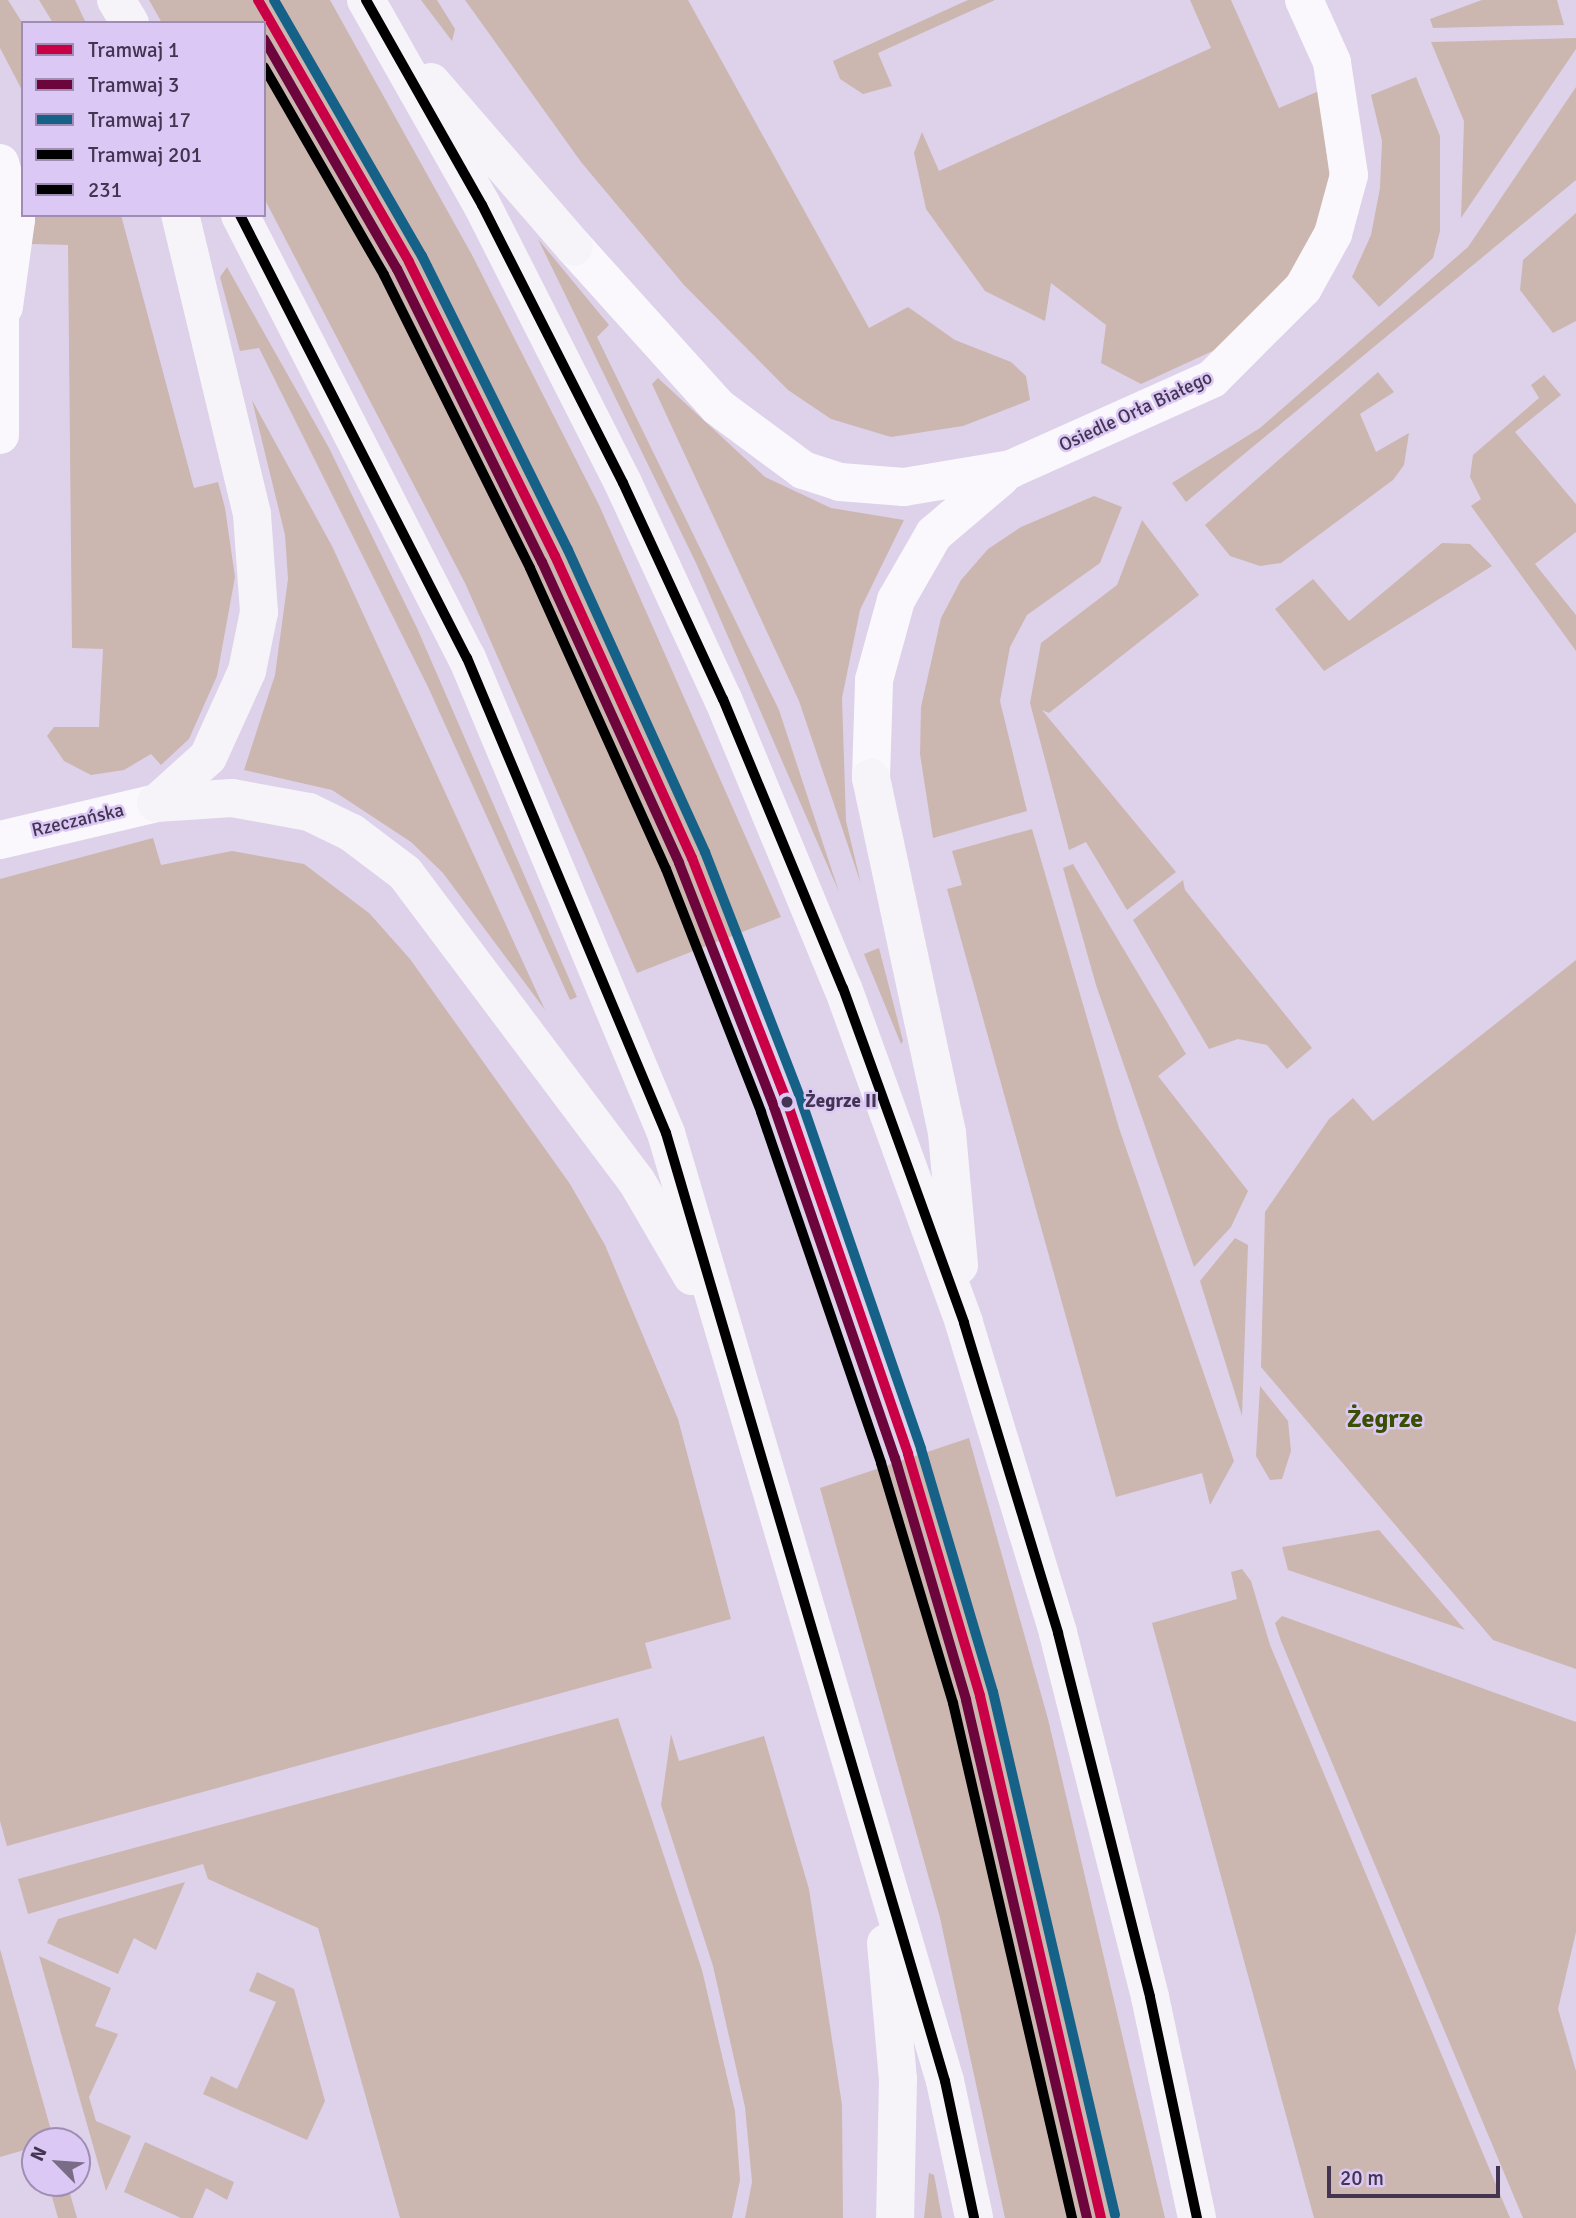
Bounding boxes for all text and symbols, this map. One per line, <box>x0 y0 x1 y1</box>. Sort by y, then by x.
legend <box>21 21 266 217</box>
text: Tramwaj 1 <box>88 37 179 63</box>
text: Tramwaj 3 <box>88 72 179 98</box>
text: Tramwaj 17 <box>88 107 191 133</box>
text: Tramwaj 201 <box>88 142 202 168</box>
text: 231 <box>88 177 122 203</box>
street label: Osiedle Orła Białego <box>1056 367 1216 457</box>
street label: Rzeczańska <box>30 799 126 843</box>
marker: Żegrze II <box>775 1090 799 1114</box>
place label: Żegrze II <box>805 1091 877 1113</box>
district label: Żegrze <box>1347 1404 1423 1436</box>
north arrow <box>21 2127 91 2197</box>
text: N <box>25 2143 52 2165</box>
scale bar <box>1331 2152 1504 2196</box>
text: 20 m <box>1340 2165 1384 2191</box>

